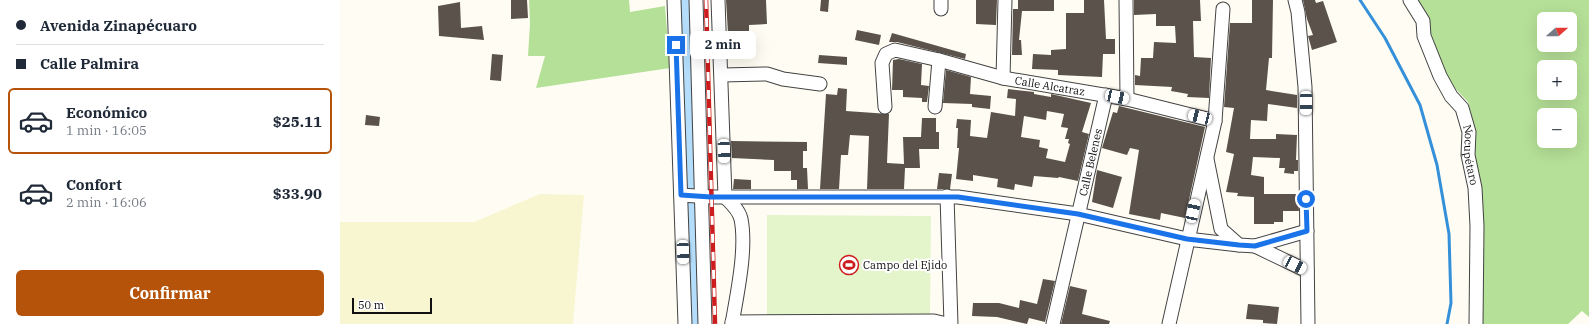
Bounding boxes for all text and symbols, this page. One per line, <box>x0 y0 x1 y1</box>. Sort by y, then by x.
north arrow <box>1537 12 1577 52</box>
map controls <box>1537 12 1577 148</box>
text: Avenida Zinapécuaro <box>40 16 197 35</box>
callout: 2 min <box>690 31 756 59</box>
route end <box>667 36 685 54</box>
text: 2 min <box>705 36 741 53</box>
text: Calle Palmira <box>40 54 139 73</box>
button: + <box>1537 60 1577 100</box>
street label: Calle Alcatraz <box>1014 73 1086 99</box>
car <box>1104 89 1130 105</box>
car <box>1300 91 1312 115</box>
icon: car <box>18 103 54 139</box>
text: Económico <box>66 103 147 122</box>
car <box>1187 108 1213 126</box>
button: − <box>1537 108 1577 148</box>
text: $25.11 <box>273 112 322 131</box>
text: 1 min · 16:05 <box>66 122 147 139</box>
street label: Nocupétaro <box>1460 123 1481 186</box>
street label: Calle Belenes <box>1076 127 1105 197</box>
car <box>718 139 730 163</box>
icon: car <box>18 175 54 211</box>
text: Confort <box>66 175 122 194</box>
text: $33.90 <box>273 184 322 203</box>
route start <box>1297 190 1315 208</box>
text: 2 min · 16:06 <box>66 194 147 211</box>
car <box>1185 198 1201 224</box>
car <box>677 240 689 264</box>
sports icon: Campo del Ejido <box>838 254 860 276</box>
car <box>1282 254 1308 276</box>
place label: Campo del Ejido <box>863 258 947 272</box>
button: Confirmar <box>16 270 324 316</box>
scale bar <box>352 296 432 315</box>
text: 50 m <box>358 298 384 312</box>

